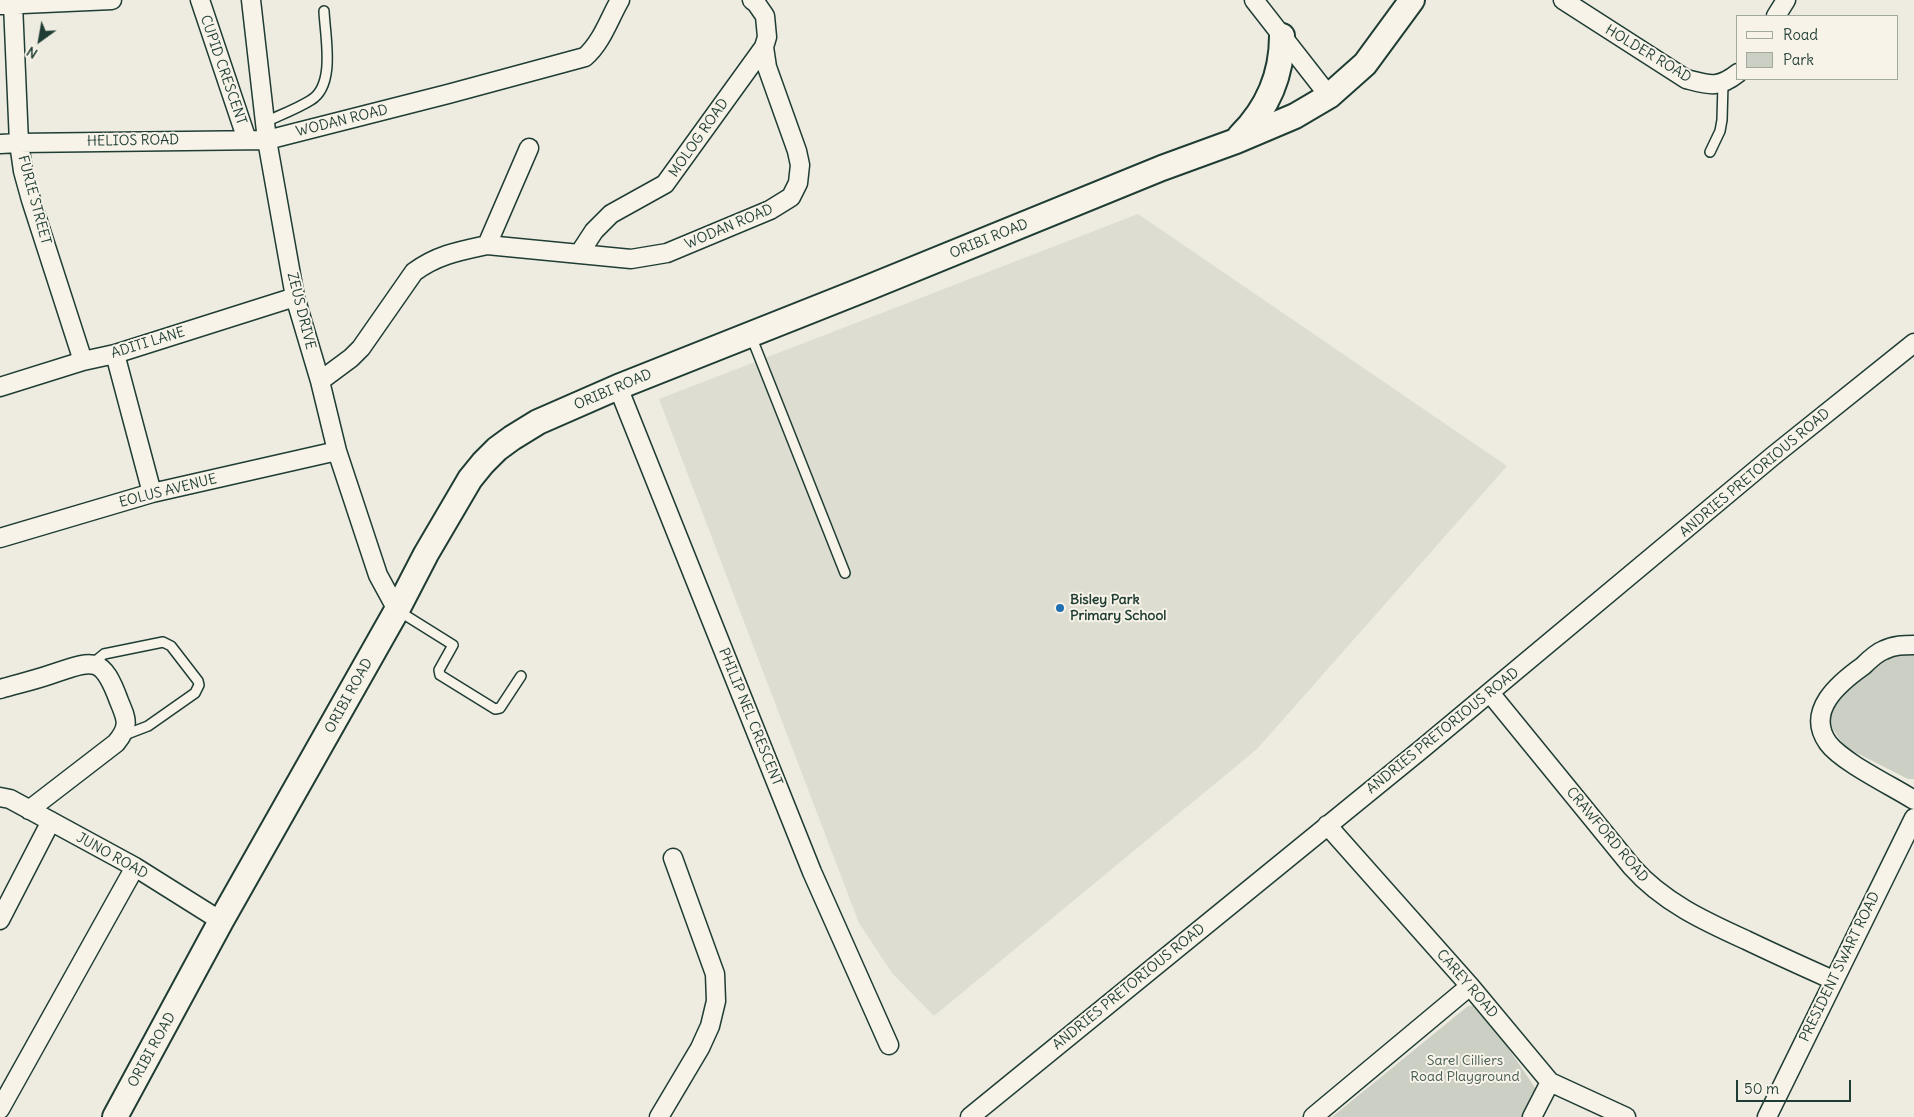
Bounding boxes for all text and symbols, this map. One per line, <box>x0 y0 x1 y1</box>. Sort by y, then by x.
street label: CUPID CRESCENT <box>196 13 250 127</box>
north arrow <box>15 15 65 65</box>
legend <box>1736 15 1899 80</box>
street label: HOLDER ROAD <box>1602 22 1694 86</box>
text: Road <box>1783 25 1818 44</box>
text: N <box>23 43 41 63</box>
text: Park <box>1783 50 1814 69</box>
street label: MOLOG ROAD <box>666 95 732 181</box>
street label: WODAN ROAD <box>294 101 390 141</box>
street label: HELIOS ROAD <box>87 132 179 150</box>
street label: FURIE STREET <box>14 154 54 246</box>
street label: WODAN ROAD <box>682 201 776 253</box>
street label: ORIBI ROAD <box>947 216 1031 262</box>
street label: ZEUS DRIVE <box>283 271 319 351</box>
street label: ADITI LANE <box>109 324 187 362</box>
street label: ORIBI ROAD <box>572 366 654 414</box>
street label: ANDRIES PRETORIOUS ROAD <box>1676 405 1834 541</box>
street label: EOLUS AVENUE <box>118 471 218 511</box>
place label: Bisley Park Primary School <box>1070 592 1166 624</box>
marker: Bisley Park Primary School <box>1054 602 1066 614</box>
street label: PHILIP NEL CRESCENT <box>715 646 785 788</box>
street label: ORIBI ROAD <box>322 656 376 736</box>
street label: ANDRIES PRETORIOUS ROAD <box>1363 664 1523 798</box>
street label: CRAWFORD ROAD <box>1562 784 1652 886</box>
street label: JUNO ROAD <box>73 829 151 883</box>
street label: PRESIDENT SWART ROAD <box>1796 889 1884 1045</box>
street label: ANDRIES PRETORIOUS ROAD <box>1049 920 1209 1054</box>
street label: CAREY ROAD <box>1433 946 1501 1022</box>
street label: ORIBI ROAD <box>125 1010 179 1090</box>
park label: Sarel Cilliers Road Playground <box>1410 1053 1520 1086</box>
scale bar <box>1739 1070 1854 1102</box>
text: 50 m <box>1744 1079 1779 1098</box>

